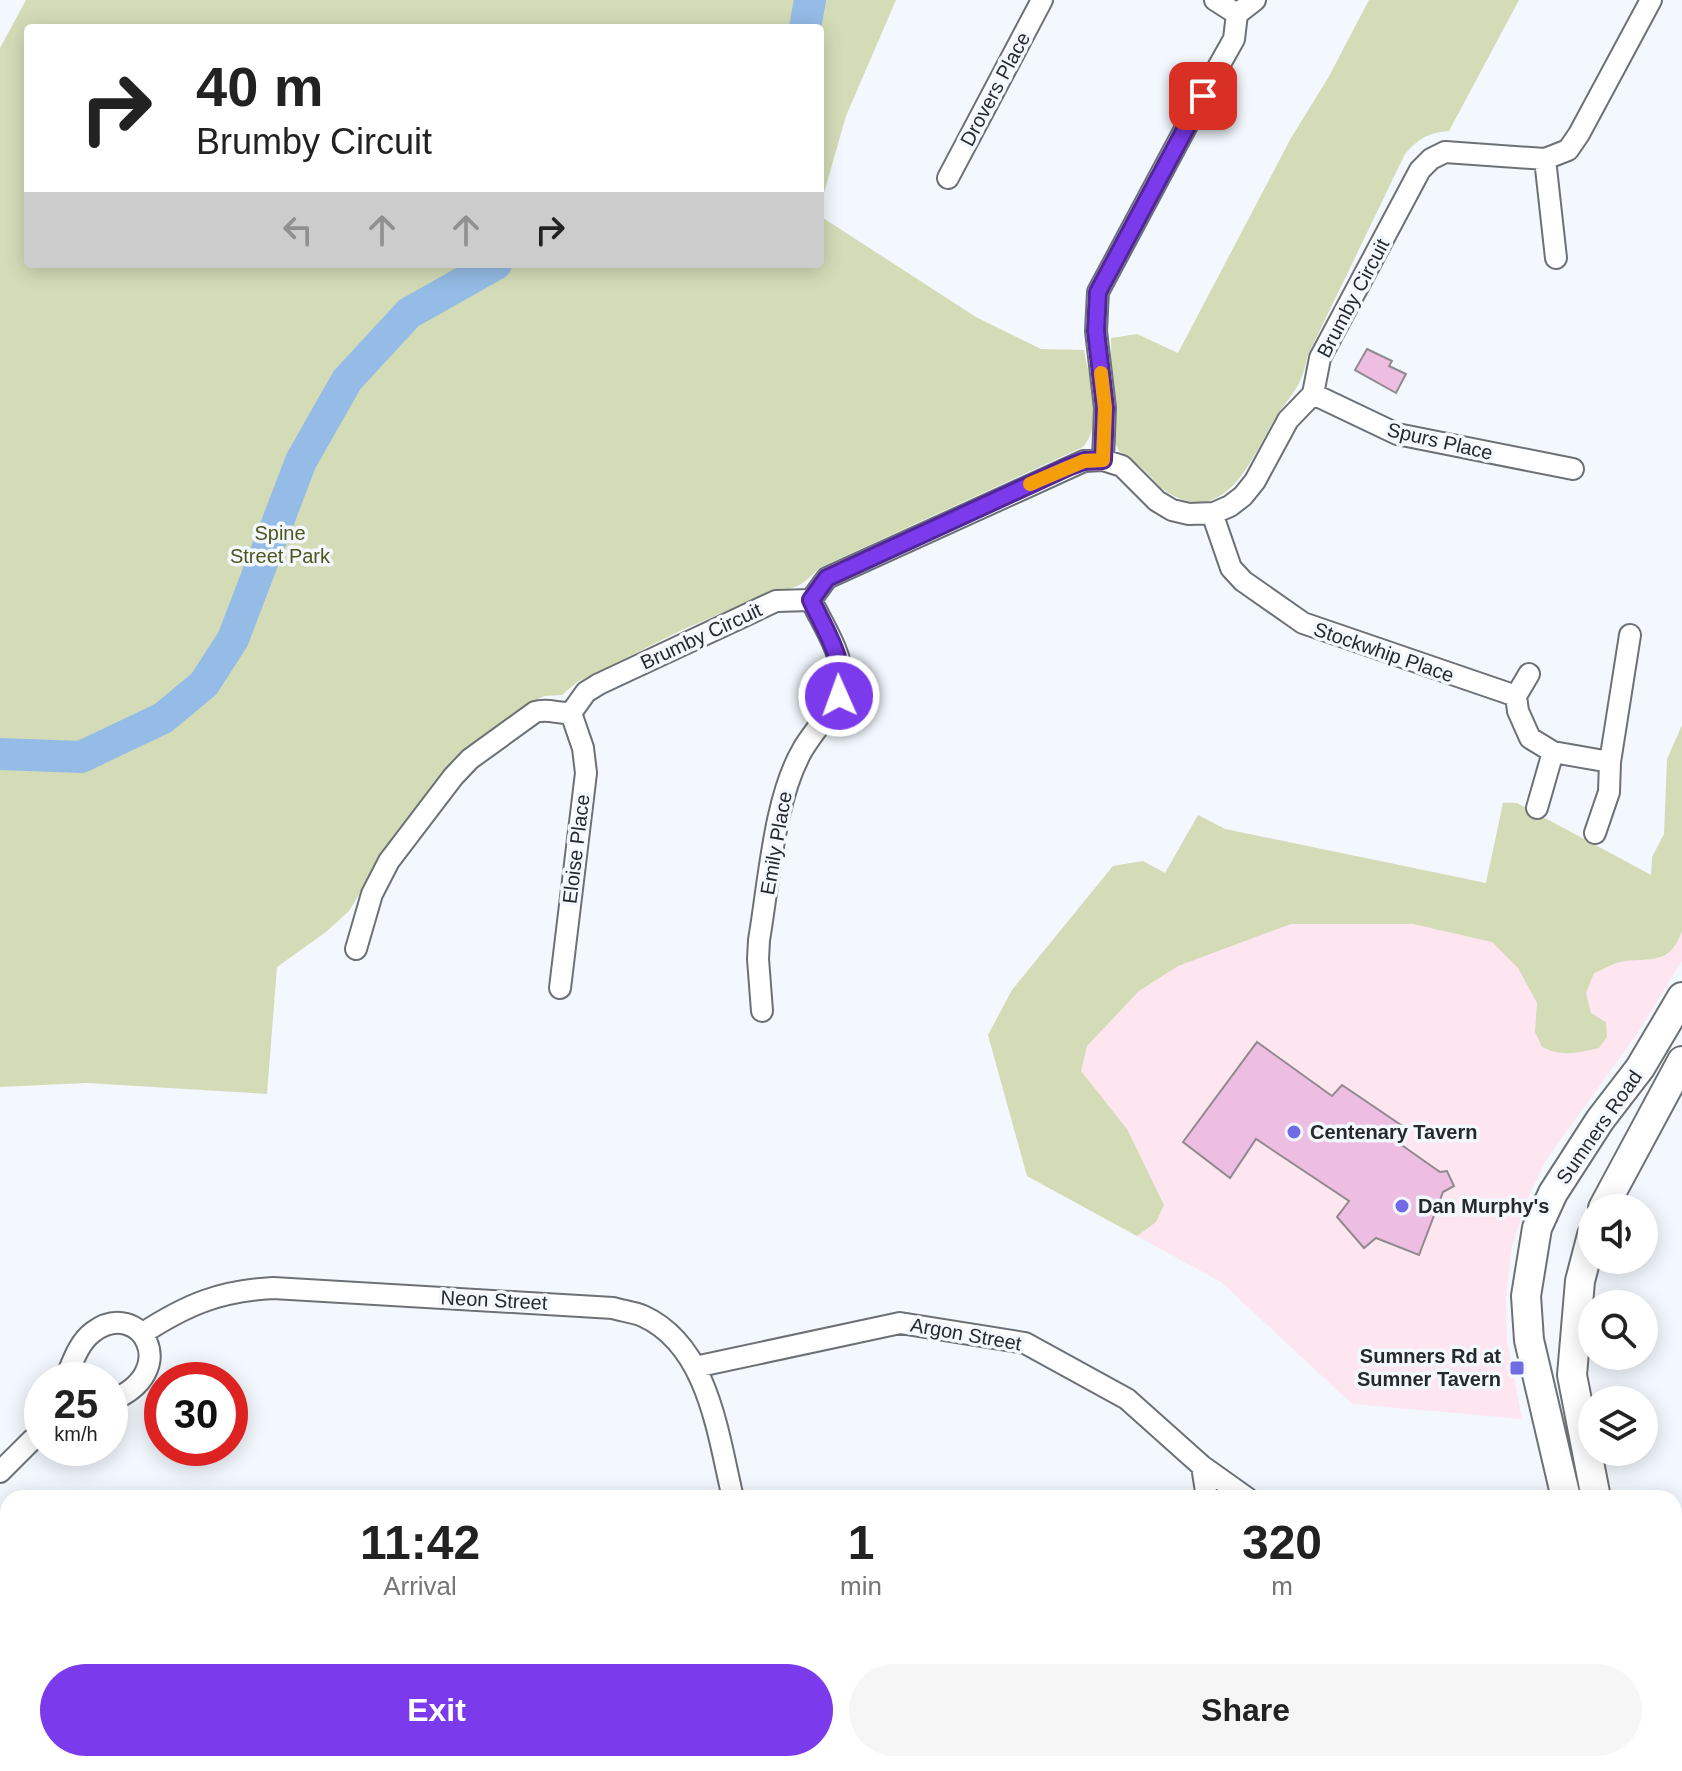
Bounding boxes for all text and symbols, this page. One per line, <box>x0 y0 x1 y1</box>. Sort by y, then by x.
street label: Drovers Place <box>956 28 1034 150</box>
text: 40 m <box>196 55 324 118</box>
icon: right <box>64 56 168 160</box>
pin <box>1169 62 1237 130</box>
icon: arrive <box>1181 74 1225 118</box>
text: Brumby Circuit <box>196 121 432 162</box>
icon: left <box>276 208 320 252</box>
icon: ahead <box>360 208 404 252</box>
icon: ahead <box>444 208 488 252</box>
icon: right <box>528 208 572 252</box>
street label: Brumby Circuit <box>1313 235 1394 361</box>
street label: Spurs Place <box>1385 418 1495 464</box>
park label: Spine Street Park <box>230 522 331 567</box>
street label: Brumby Circuit <box>637 598 765 674</box>
street label: Stockwhip Place <box>1311 618 1457 686</box>
position arrow <box>797 654 881 738</box>
street label: Emily Place <box>756 790 796 896</box>
street label: Eloise Place <box>558 793 594 905</box>
street label: Sumners Road <box>1552 1066 1646 1188</box>
place label: Centenary Tavern <box>1310 1121 1477 1143</box>
marker: Centenary Tavern <box>1285 1123 1303 1141</box>
map controls <box>1578 1194 1658 1466</box>
button: sound <box>1578 1194 1658 1274</box>
place label: Dan Murphy's <box>1418 1195 1549 1217</box>
marker: Dan Murphy's <box>1393 1197 1411 1215</box>
street label: Neon Street <box>440 1286 548 1314</box>
button: search <box>1578 1290 1658 1370</box>
street label: Argon Street <box>909 1313 1024 1355</box>
place label: Sumners Rd at Sumner Tavern <box>1357 1345 1501 1390</box>
marker: Sumners Rd at Sumner Tavern <box>1508 1359 1526 1377</box>
speed limit sign: 30 <box>144 1362 248 1466</box>
text: 25 <box>54 1382 98 1426</box>
button: layers <box>1578 1386 1658 1466</box>
text: km/h <box>54 1423 98 1445</box>
text: 11:42 <box>360 1516 480 1569</box>
text: 1 <box>848 1516 874 1569</box>
text: 320 <box>1242 1516 1322 1569</box>
text: Arrival <box>383 1571 457 1601</box>
text: min <box>840 1571 882 1601</box>
text: m <box>1271 1571 1293 1601</box>
button: Exit <box>40 1664 833 1756</box>
button: Share <box>849 1664 1642 1756</box>

